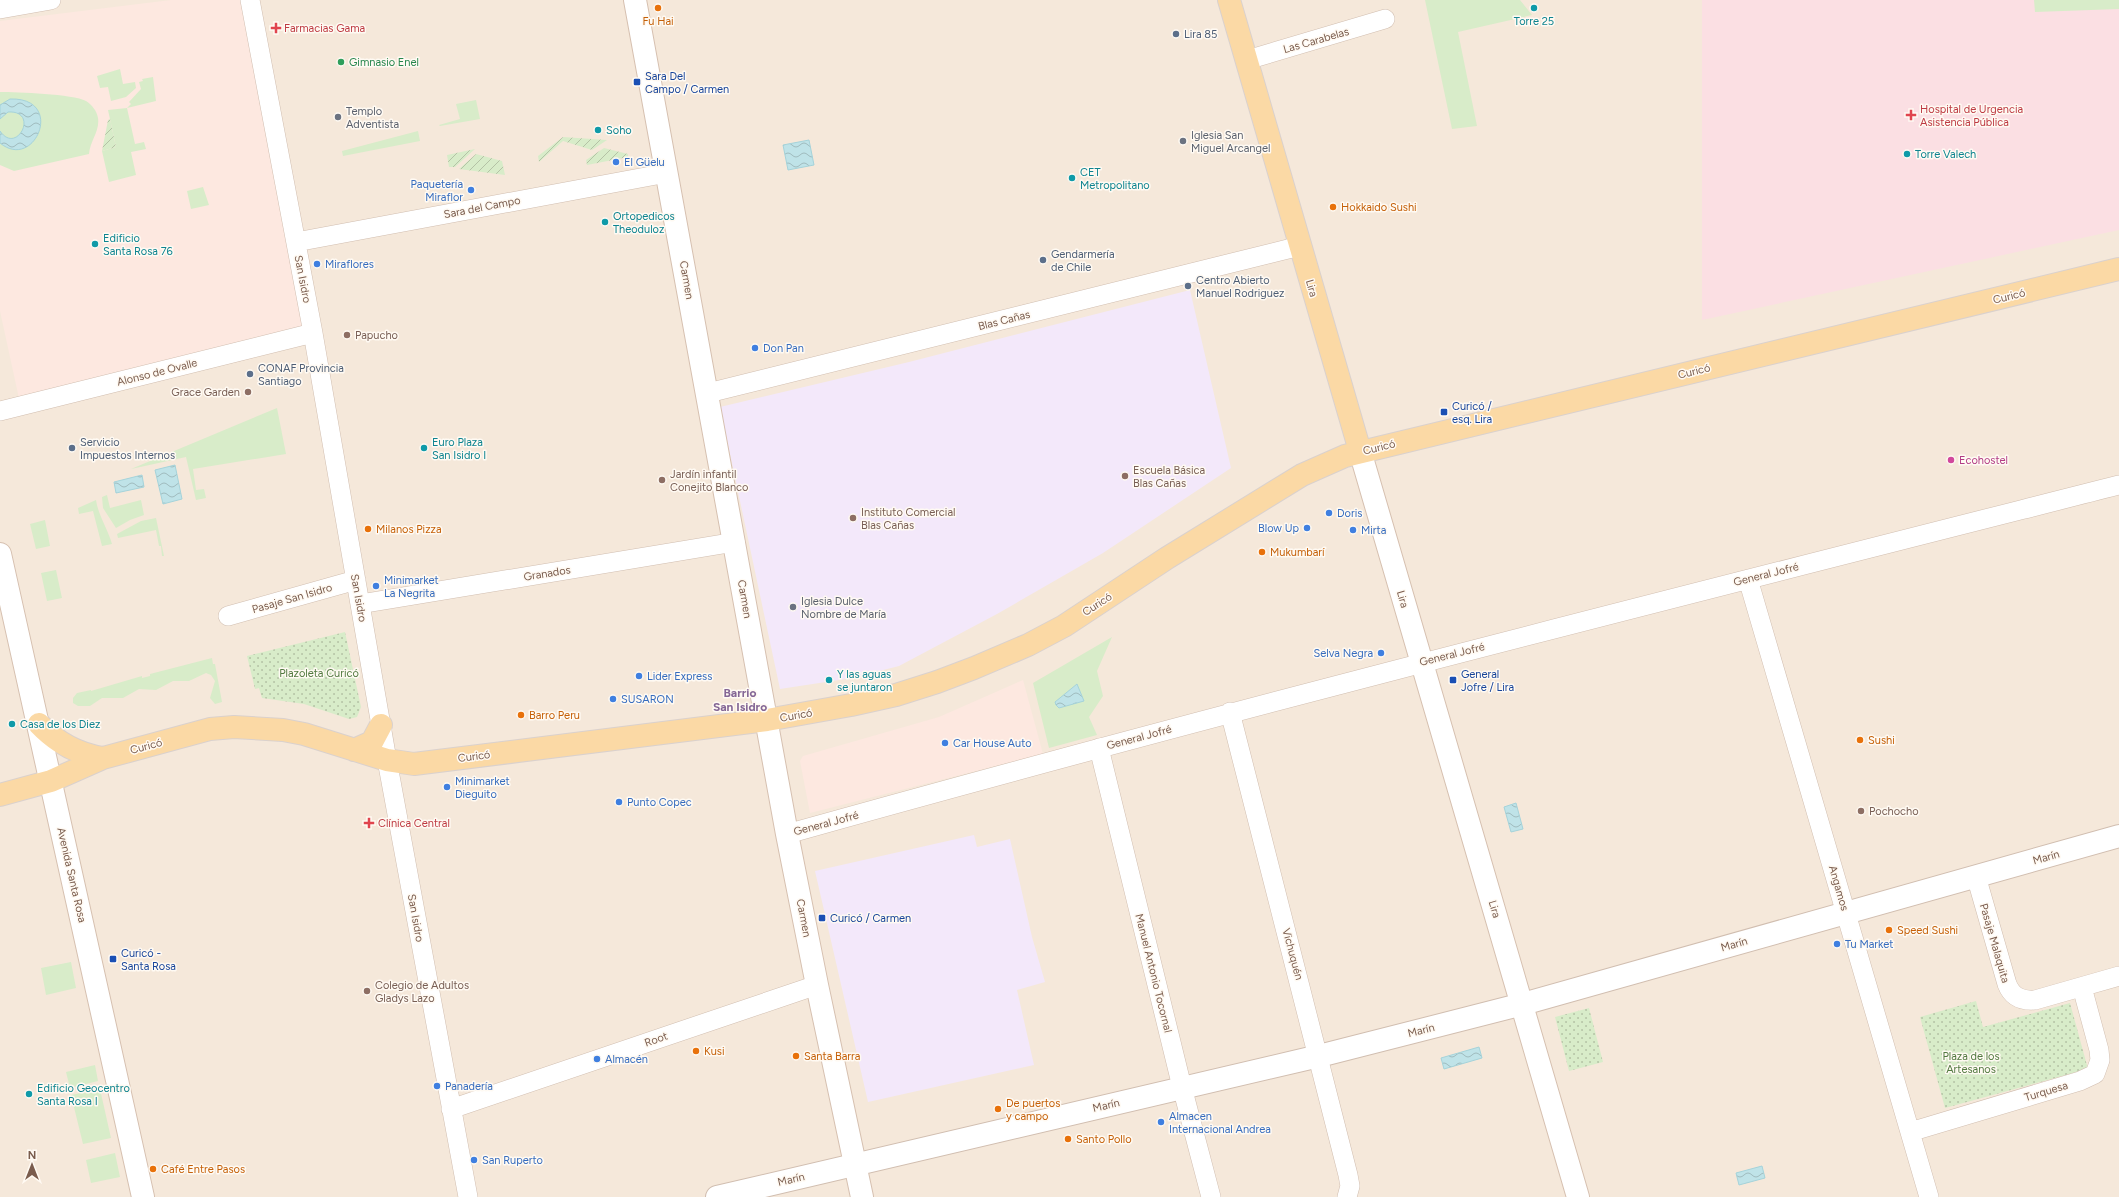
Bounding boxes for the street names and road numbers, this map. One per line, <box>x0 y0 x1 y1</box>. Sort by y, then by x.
street label: Las Carabelas <box>1282 25 1350 56</box>
street label: Sara del Campo <box>443 194 522 221</box>
street label: San Isidro <box>292 254 314 304</box>
street label: Carmen <box>677 260 696 300</box>
street label: Lira <box>1303 278 1320 298</box>
street label: Curicó <box>1992 286 2027 307</box>
street label: Blas Cañas <box>977 308 1031 333</box>
street label: Alonso de Ovalle <box>116 356 199 389</box>
street label: Curicó <box>1677 361 1712 382</box>
street label: Curicó <box>1362 437 1397 458</box>
street label: General Jofré <box>1732 560 1800 589</box>
street label: Granados <box>523 563 571 584</box>
street label: San Isidro <box>348 573 369 623</box>
street label: Carmen <box>735 579 754 619</box>
street label: Pasaje San Isidro <box>251 581 334 616</box>
street label: Lira <box>1394 589 1411 609</box>
street label: Curicó <box>1080 590 1115 619</box>
street label: General Jofré <box>1418 640 1486 669</box>
street label: Curicó <box>779 706 813 725</box>
street label: General Jofré <box>1105 723 1173 752</box>
street label: Curicó <box>129 736 164 757</box>
street label: Curicó <box>457 748 491 765</box>
street label: General Jofré <box>792 809 860 838</box>
street label: Avenida Santa Rosa <box>54 826 89 924</box>
street label: Marín <box>2031 847 2061 867</box>
street label: Angamos <box>1826 864 1851 912</box>
street label: San Isidro <box>405 893 426 943</box>
street label: Carmen <box>793 898 814 938</box>
street label: Lira <box>1486 899 1503 919</box>
street label: Pasaje Malaquita <box>1977 902 2012 984</box>
street label: Manuel Antonio Tocornal <box>1132 912 1175 1034</box>
street label: Vichuquén <box>1279 927 1306 981</box>
street label: Marín <box>1719 934 1749 954</box>
street label: Marín <box>1406 1021 1436 1040</box>
street label: Root <box>643 1029 670 1049</box>
street label: Turquesa <box>2023 1079 2069 1104</box>
street label: Marín <box>1091 1096 1121 1115</box>
street label: Marín <box>776 1170 806 1189</box>

